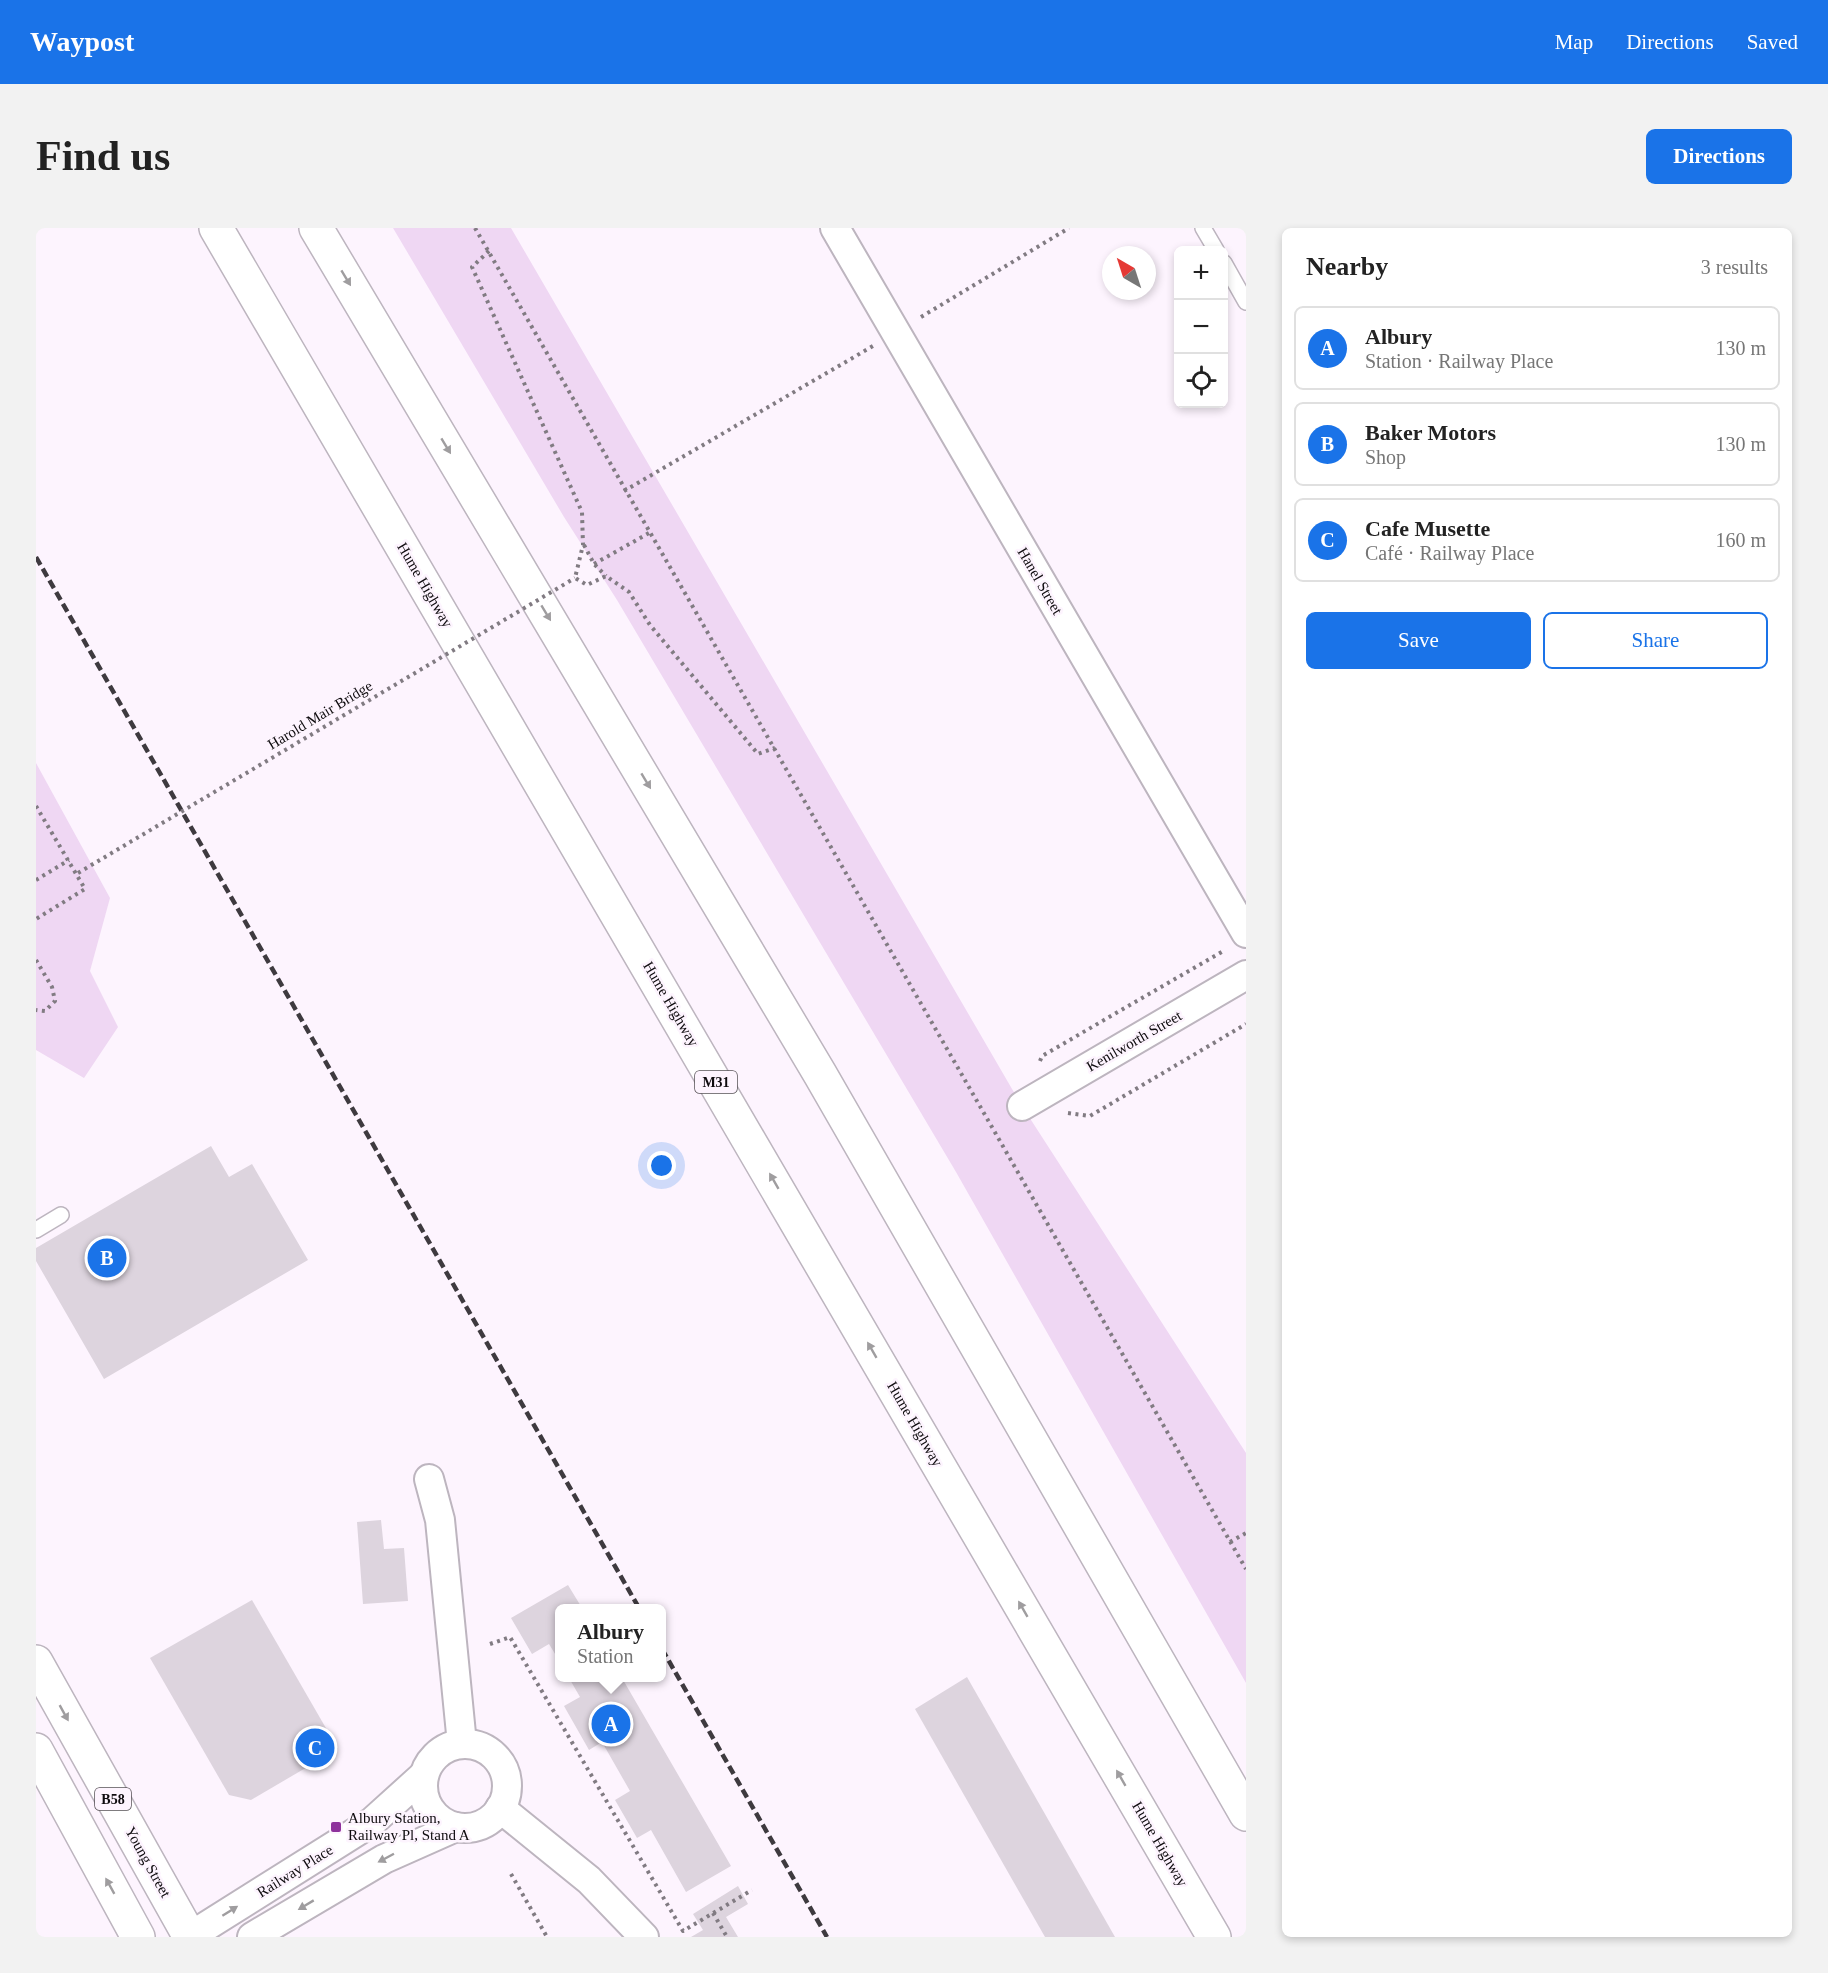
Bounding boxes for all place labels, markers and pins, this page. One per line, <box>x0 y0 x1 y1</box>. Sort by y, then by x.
pin: B <box>88 1236 126 1280</box>
pin: A <box>592 1702 630 1746</box>
pin: C <box>296 1726 334 1771</box>
place label: Albury Station, Railway Pl, Stand A <box>348 1810 470 1843</box>
marker: Albury Station, Railway Pl, Stand A <box>329 1820 343 1834</box>

